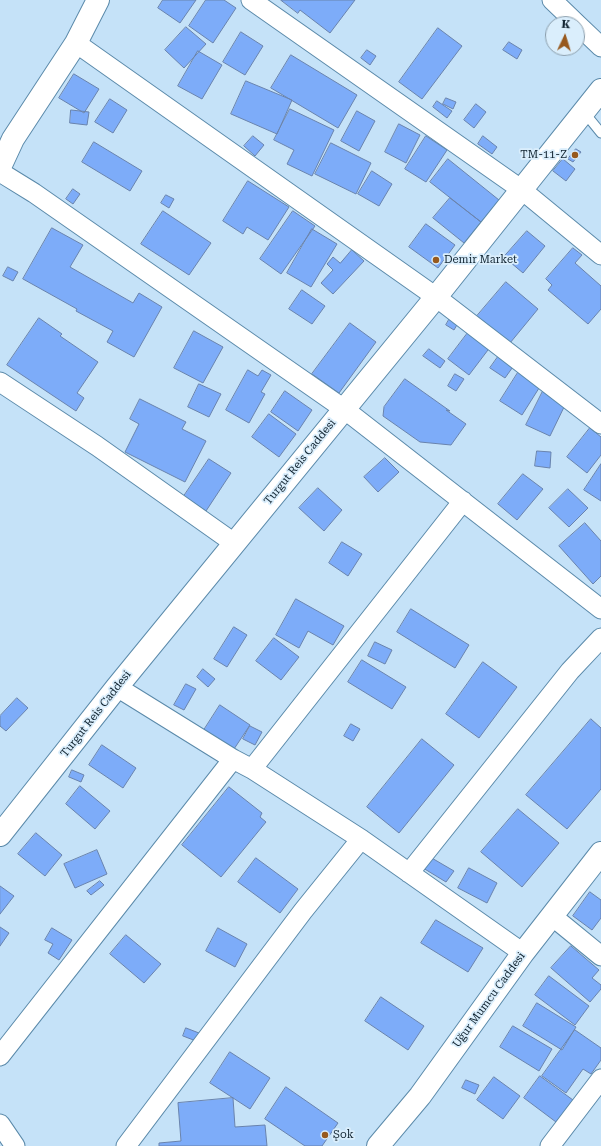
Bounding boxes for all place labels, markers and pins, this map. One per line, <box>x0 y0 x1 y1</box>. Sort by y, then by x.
place label: TM-11-Z <box>520 148 567 162</box>
marker: TM-11-Z <box>570 150 580 160</box>
place label: Demir Market <box>444 253 517 267</box>
marker: Demir Market <box>431 255 441 265</box>
place label: Şok <box>333 1128 354 1142</box>
marker: Şok <box>320 1130 330 1140</box>

